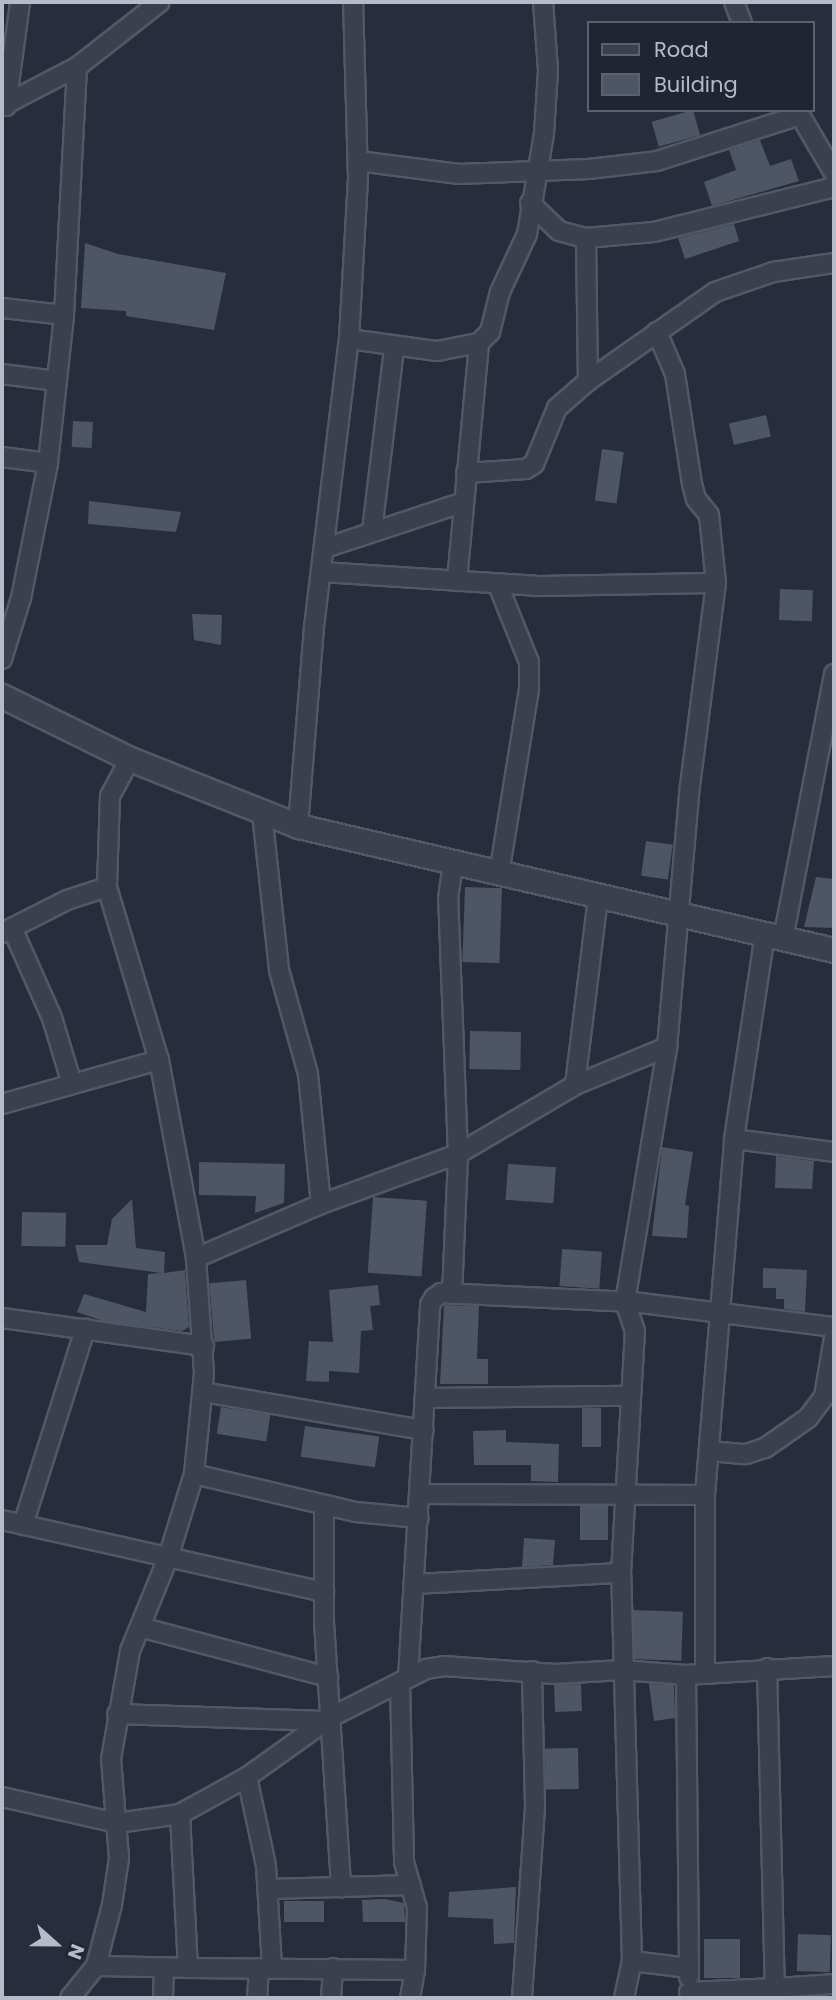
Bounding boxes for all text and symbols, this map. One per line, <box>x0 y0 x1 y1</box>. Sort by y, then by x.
legend <box>588 21 815 112</box>
text: Road <box>654 35 709 64</box>
text: Building <box>654 70 738 99</box>
north arrow <box>21 1909 91 1979</box>
text: N <box>61 1940 91 1963</box>

